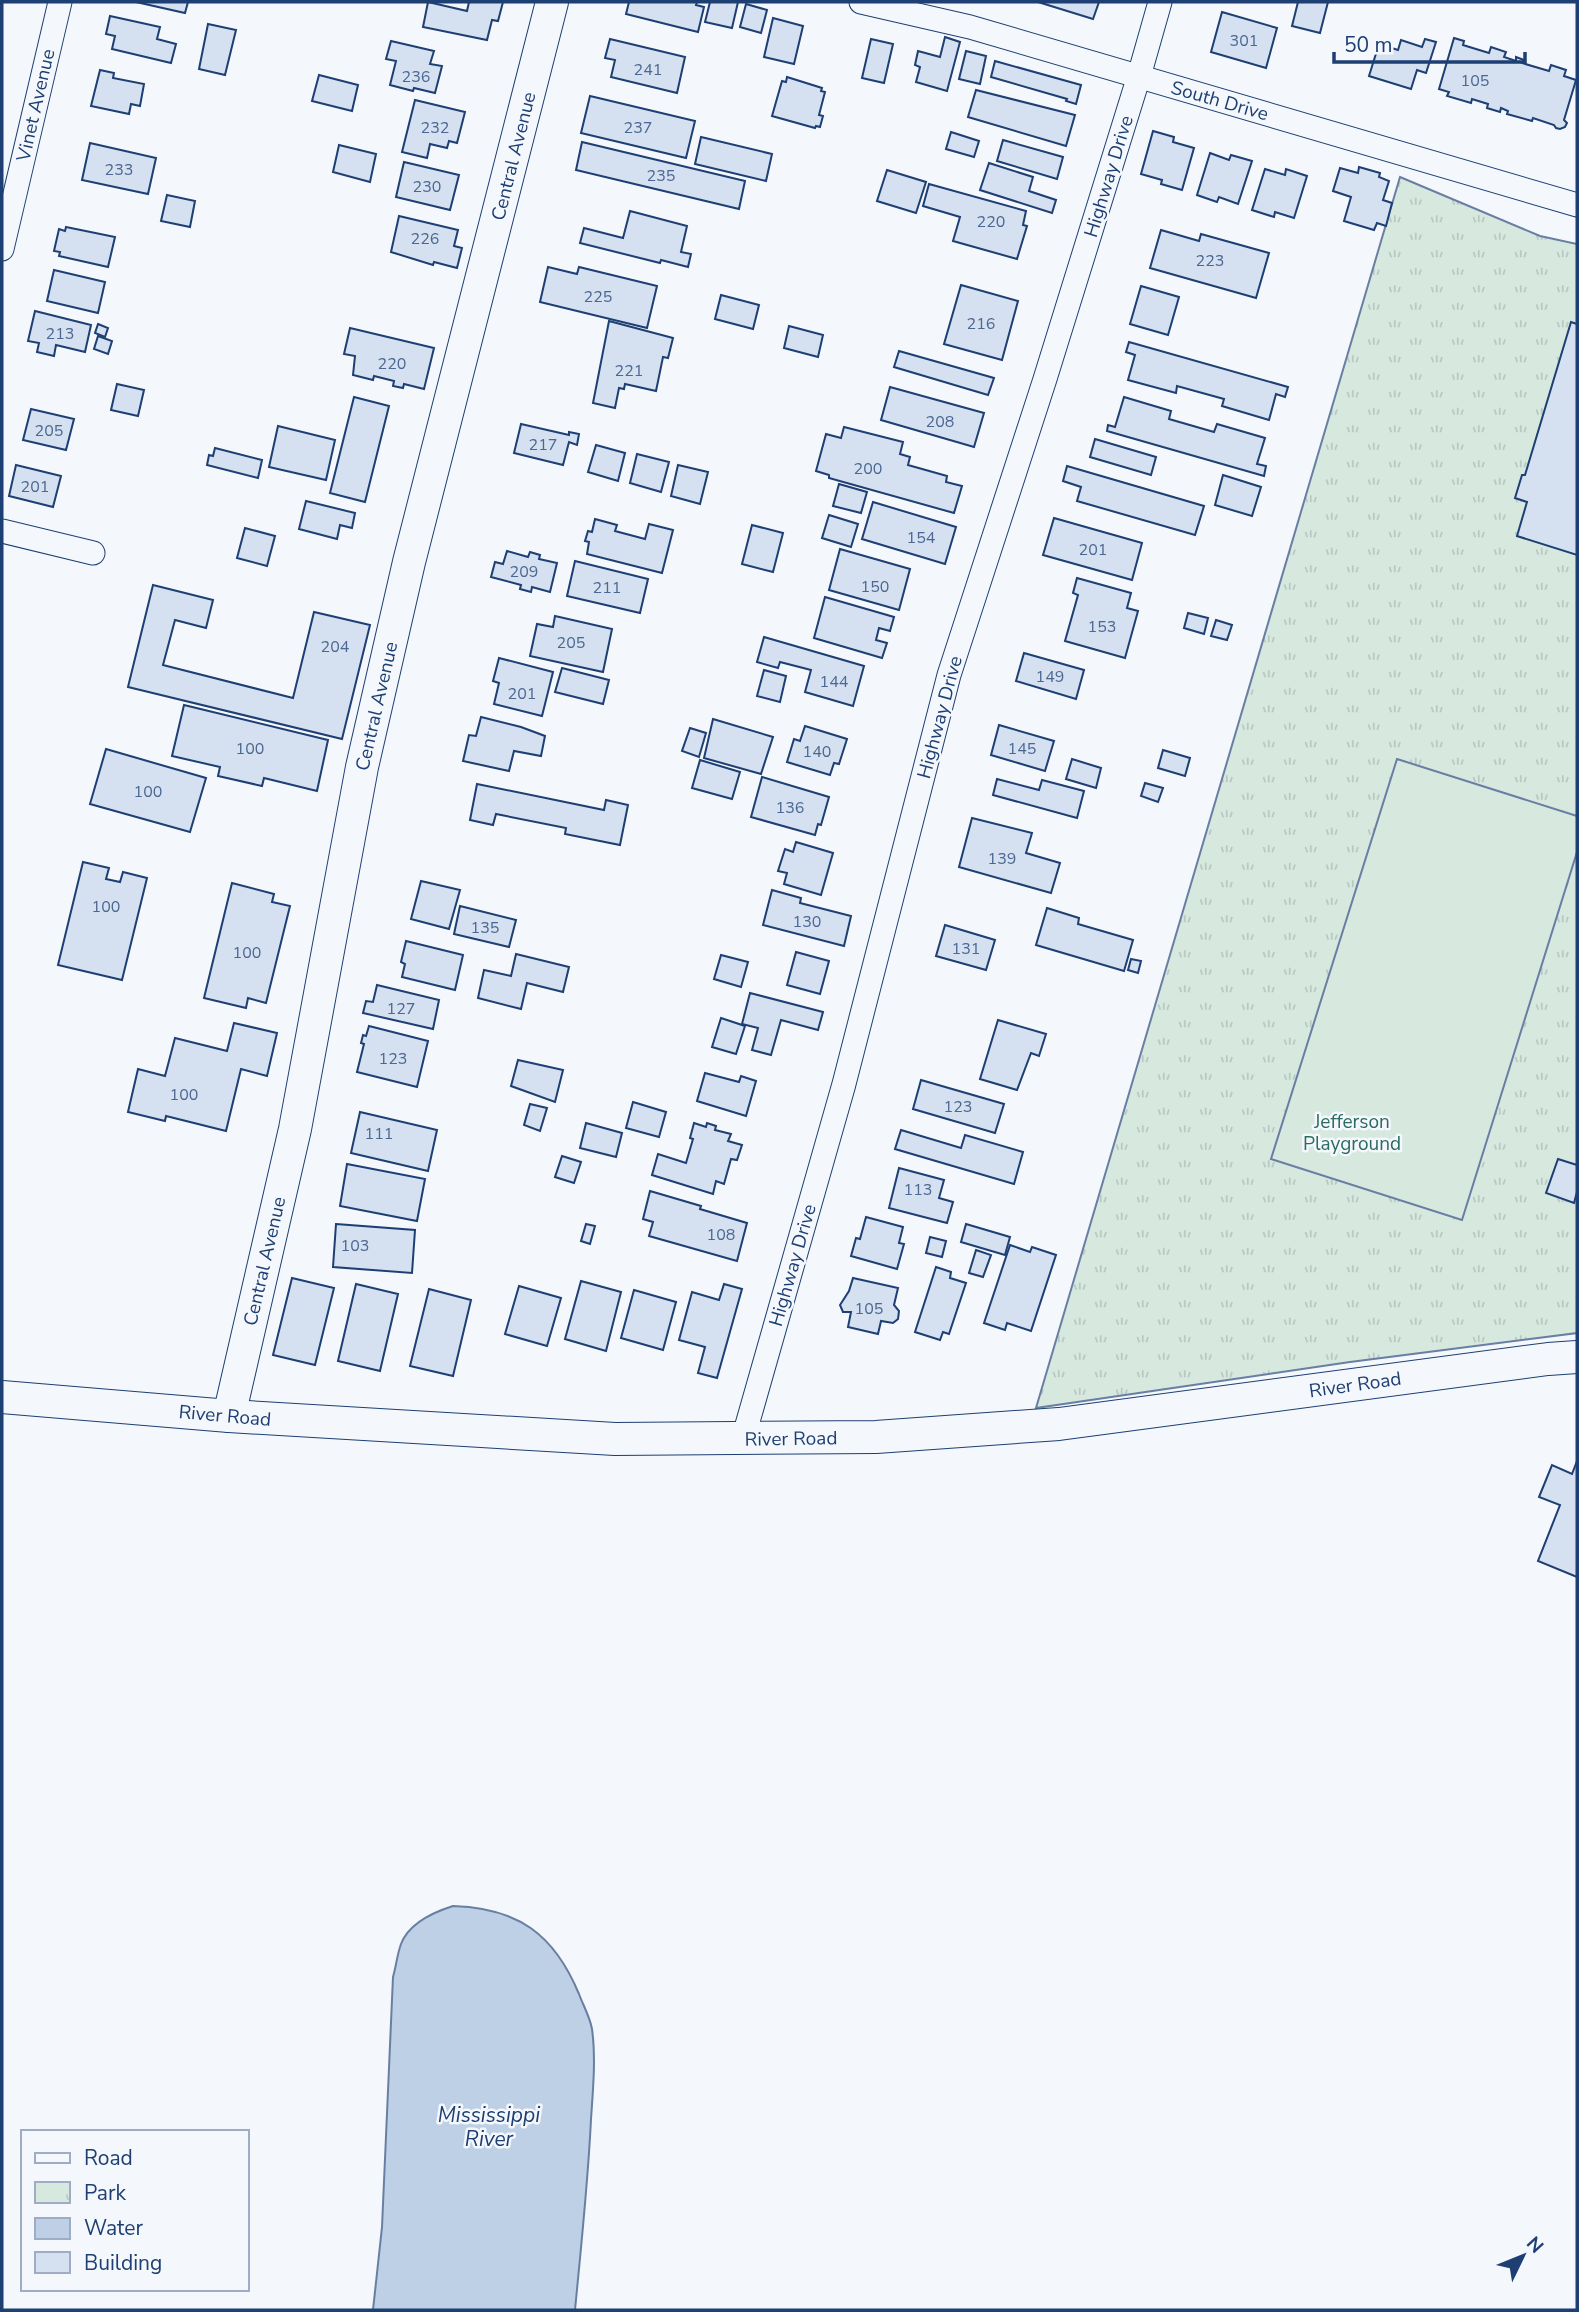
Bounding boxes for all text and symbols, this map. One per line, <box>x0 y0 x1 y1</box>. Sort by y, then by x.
scale bar <box>1334 21 1525 65</box>
house number: 301 <box>1230 30 1258 52</box>
text: 50 m <box>1344 31 1393 59</box>
street label: Vinet Avenue <box>10 46 62 165</box>
house number: 241 <box>634 59 662 81</box>
house number: 236 <box>402 66 430 88</box>
house number: 105 <box>1461 70 1489 92</box>
street label: South Drive <box>1168 75 1272 127</box>
street label: Central Avenue <box>485 89 543 223</box>
street label: Highway Drive <box>1078 112 1140 240</box>
house number: 232 <box>421 117 449 139</box>
house number: 237 <box>624 117 652 139</box>
house number: 233 <box>105 159 133 181</box>
house number: 235 <box>647 165 675 187</box>
house number: 230 <box>413 176 441 198</box>
house number: 220 <box>977 211 1005 233</box>
house number: 226 <box>411 228 439 250</box>
house number: 223 <box>1196 250 1224 272</box>
house number: 225 <box>584 286 612 308</box>
house number: 216 <box>967 313 995 335</box>
house number: 213 <box>46 323 74 345</box>
house number: 220 <box>378 353 406 375</box>
house number: 221 <box>615 360 643 382</box>
house number: 208 <box>926 411 954 433</box>
house number: 205 <box>35 420 63 442</box>
house number: 217 <box>529 434 557 456</box>
house number: 200 <box>854 458 882 480</box>
house number: 201 <box>21 476 49 498</box>
house number: 154 <box>907 527 936 549</box>
house number: 201 <box>1079 539 1107 561</box>
house number: 209 <box>510 561 538 583</box>
house number: 150 <box>861 576 889 598</box>
house number: 211 <box>593 577 621 599</box>
house number: 153 <box>1088 616 1116 638</box>
house number: 205 <box>557 632 585 654</box>
house number: 204 <box>321 636 350 658</box>
street label: Central Avenue <box>350 639 404 773</box>
street label: Highway Drive <box>911 653 969 782</box>
house number: 149 <box>1036 666 1064 688</box>
house number: 144 <box>820 671 849 693</box>
house number: 201 <box>508 683 536 705</box>
house number: 100 <box>236 738 264 760</box>
house number: 145 <box>1008 738 1036 760</box>
house number: 140 <box>803 741 831 763</box>
house number: 100 <box>134 781 162 803</box>
house number: 136 <box>776 797 804 819</box>
house number: 139 <box>988 848 1016 870</box>
house number: 100 <box>92 896 120 918</box>
house number: 130 <box>793 911 821 933</box>
house number: 135 <box>471 917 499 939</box>
house number: 131 <box>952 938 980 960</box>
house number: 100 <box>233 942 261 964</box>
house number: 127 <box>387 998 415 1020</box>
house number: 123 <box>379 1048 407 1070</box>
house number: 100 <box>170 1084 198 1106</box>
house number: 123 <box>944 1096 972 1118</box>
park label: Jefferson Playground <box>1303 1109 1401 1157</box>
house number: 111 <box>365 1123 393 1145</box>
house number: 113 <box>904 1179 932 1201</box>
street label: Central Avenue <box>238 1194 292 1328</box>
street label: Highway Drive <box>763 1201 823 1330</box>
house number: 108 <box>707 1224 735 1246</box>
house number: 103 <box>341 1235 369 1257</box>
house number: 105 <box>855 1298 883 1320</box>
street label: River Road <box>1307 1366 1403 1404</box>
street label: River Road <box>178 1399 272 1433</box>
street label: River Road <box>744 1425 838 1453</box>
water label: Mississippi River <box>438 2101 541 2153</box>
legend <box>21 2130 248 2291</box>
text: Road <box>84 2144 133 2172</box>
text: Park <box>84 2179 126 2207</box>
text: Water <box>84 2214 143 2242</box>
north arrow <box>1488 2221 1558 2291</box>
text: N <box>1520 2231 1549 2259</box>
text: Building <box>84 2249 162 2277</box>

